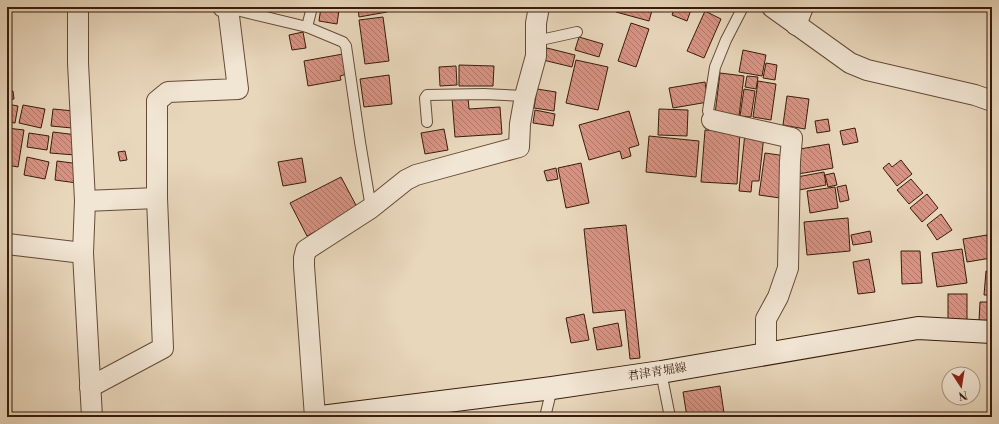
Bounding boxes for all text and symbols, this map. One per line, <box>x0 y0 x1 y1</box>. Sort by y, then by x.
street label: 君津青堀線 <box>626 360 688 384</box>
north arrow <box>941 366 981 406</box>
text: N <box>957 387 969 403</box>

